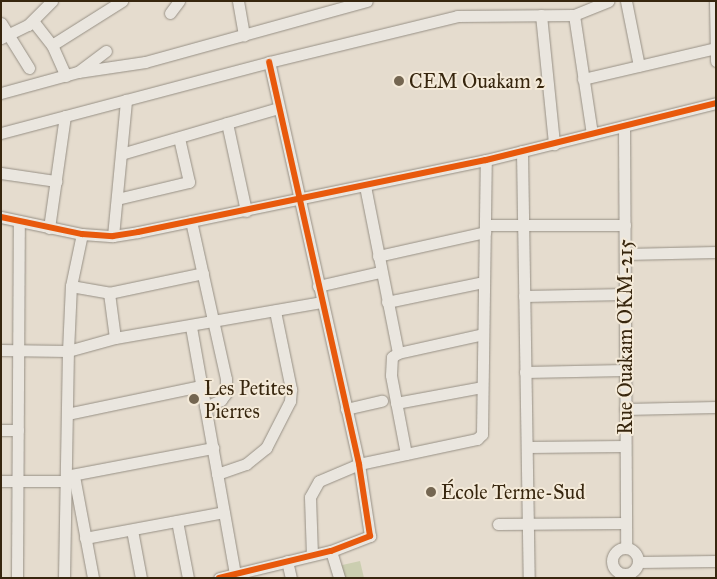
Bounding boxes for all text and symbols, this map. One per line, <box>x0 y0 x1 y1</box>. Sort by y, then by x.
place label: CEM Ouakam 2 <box>409 69 545 93</box>
marker: CEM Ouakam 2 <box>393 75 405 87</box>
street label: Rue Ouakam OKM-215 <box>613 239 637 435</box>
place label: Les Petites Pierres <box>204 376 293 423</box>
marker: Les Petites Pierres <box>188 393 200 405</box>
place label: École Terme-Sud <box>441 480 585 504</box>
marker: École Terme-Sud <box>425 486 437 498</box>

